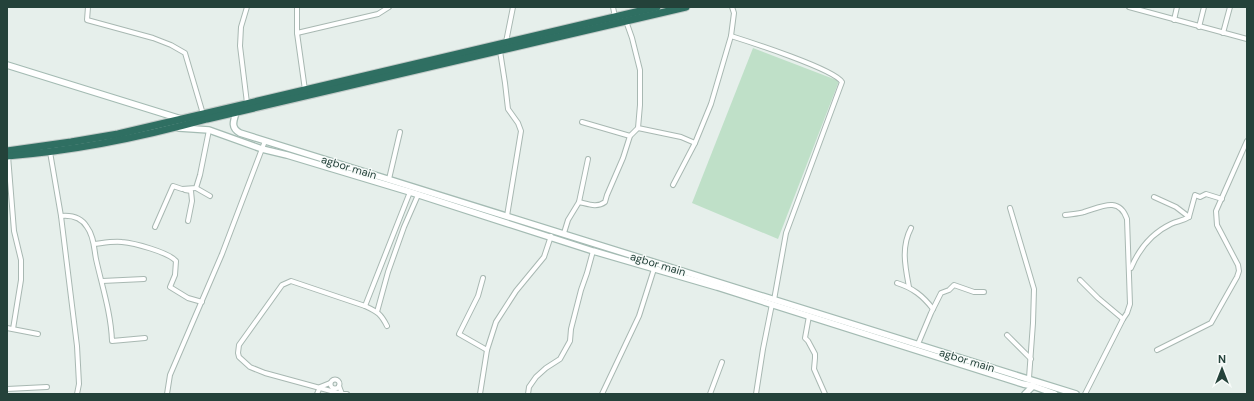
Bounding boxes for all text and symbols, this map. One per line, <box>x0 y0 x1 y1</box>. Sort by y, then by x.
street label: agbor main <box>320 152 378 182</box>
street label: agbor main <box>629 249 687 279</box>
street label: agbor main <box>938 345 996 375</box>
north arrow <box>1202 349 1242 389</box>
text: N <box>1218 352 1226 366</box>

